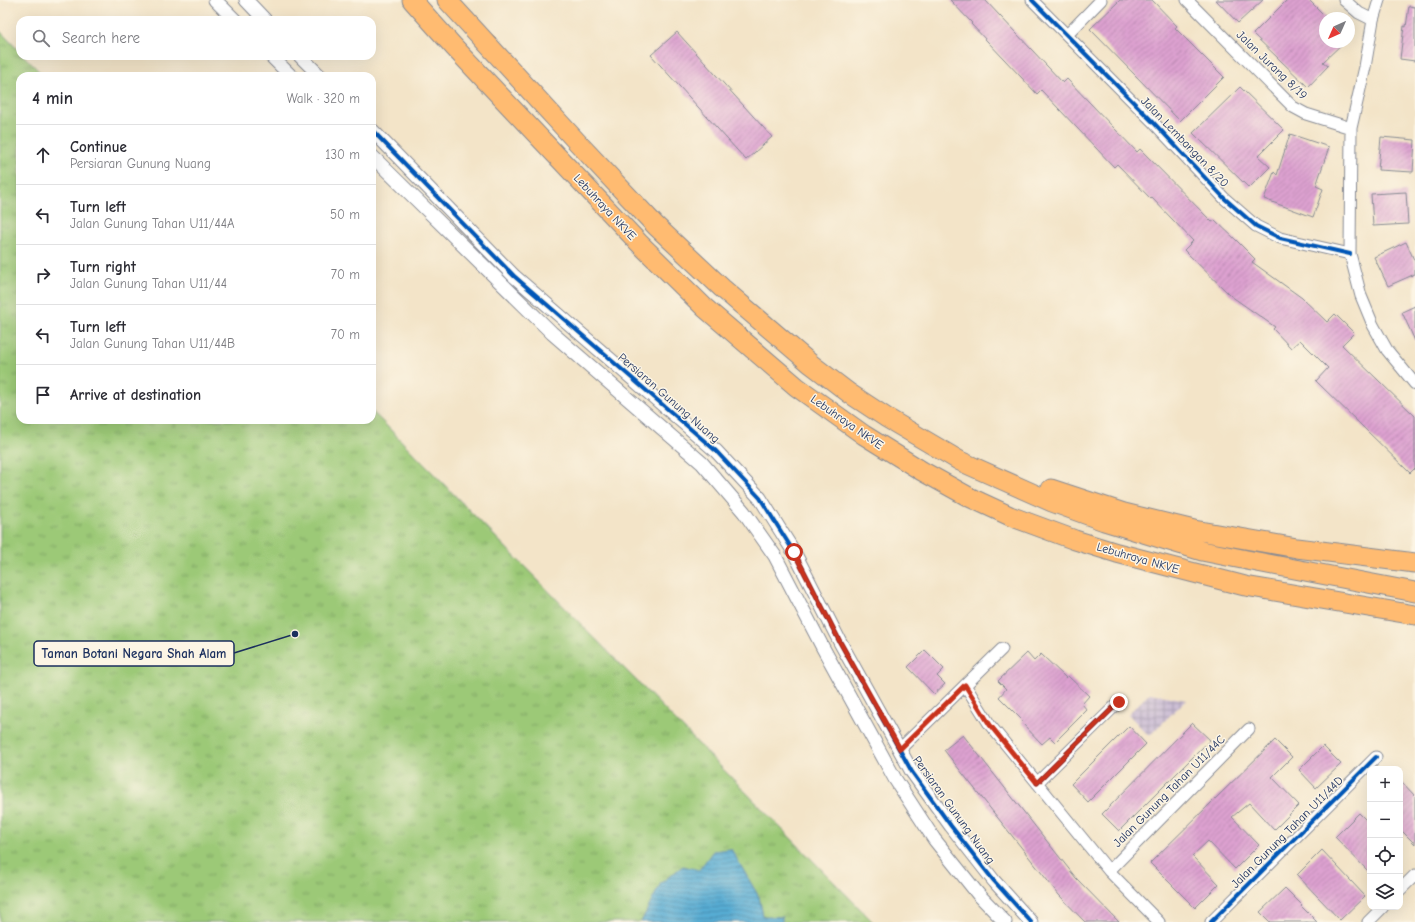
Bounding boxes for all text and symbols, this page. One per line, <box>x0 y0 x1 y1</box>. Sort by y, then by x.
north arrow <box>1319 12 1355 48</box>
search box <box>16 16 376 60</box>
icon: search <box>30 27 52 49</box>
street label: Jalan Jurang 8/19 <box>1234 28 1310 102</box>
text: Search here <box>62 29 140 47</box>
text: 4 min <box>32 89 73 108</box>
text: Walk · 320 m <box>286 91 360 106</box>
street label: Jalan Lembangan 8/20 <box>1138 94 1232 190</box>
text: Continue <box>70 138 127 156</box>
icon: ahead <box>32 144 54 166</box>
text: 130 m <box>325 147 360 162</box>
text: Persiaran Gunung Nuang <box>70 156 211 171</box>
street label: Lebuhraya NKVE <box>571 171 639 243</box>
text: Turn left <box>70 198 126 216</box>
icon: left <box>32 204 54 226</box>
text: 50 m <box>330 207 360 222</box>
text: Jalan Gunung Tahan U11/44A <box>70 216 235 231</box>
text: Turn right <box>70 258 136 276</box>
icon: right <box>32 264 54 286</box>
text: 70 m <box>331 267 360 282</box>
text: Jalan Gunung Tahan U11/44 <box>70 276 227 291</box>
text: Turn left <box>70 318 126 336</box>
icon: left <box>32 324 54 346</box>
text: 70 m <box>331 327 360 342</box>
text: Jalan Gunung Tahan U11/44B <box>70 336 235 351</box>
street label: Persiaran Gunung Nuang <box>615 350 723 446</box>
icon: arrive <box>32 384 54 406</box>
text: Arrive at destination <box>70 386 201 404</box>
street label: Lebuhraya NKVE <box>808 392 886 452</box>
street label: Lebuhraya NKVE <box>1095 540 1181 576</box>
route start <box>785 543 803 561</box>
callout: Taman Botani Negara Shah Alam <box>34 641 234 666</box>
text: Taman Botani Negara Shah Alam <box>42 646 226 661</box>
route end <box>1110 693 1128 711</box>
street label: Jalan Gunung Tahan U11/44C <box>1110 732 1228 850</box>
street label: Persiaran Gunung Nuang <box>910 753 998 867</box>
map controls <box>1367 766 1403 910</box>
button: + <box>1367 766 1403 802</box>
street label: Jalan Gunung Tahan U11/44D <box>1228 773 1346 891</box>
button: − <box>1367 802 1403 838</box>
button: locate <box>1367 838 1403 874</box>
button: layers <box>1367 874 1403 910</box>

